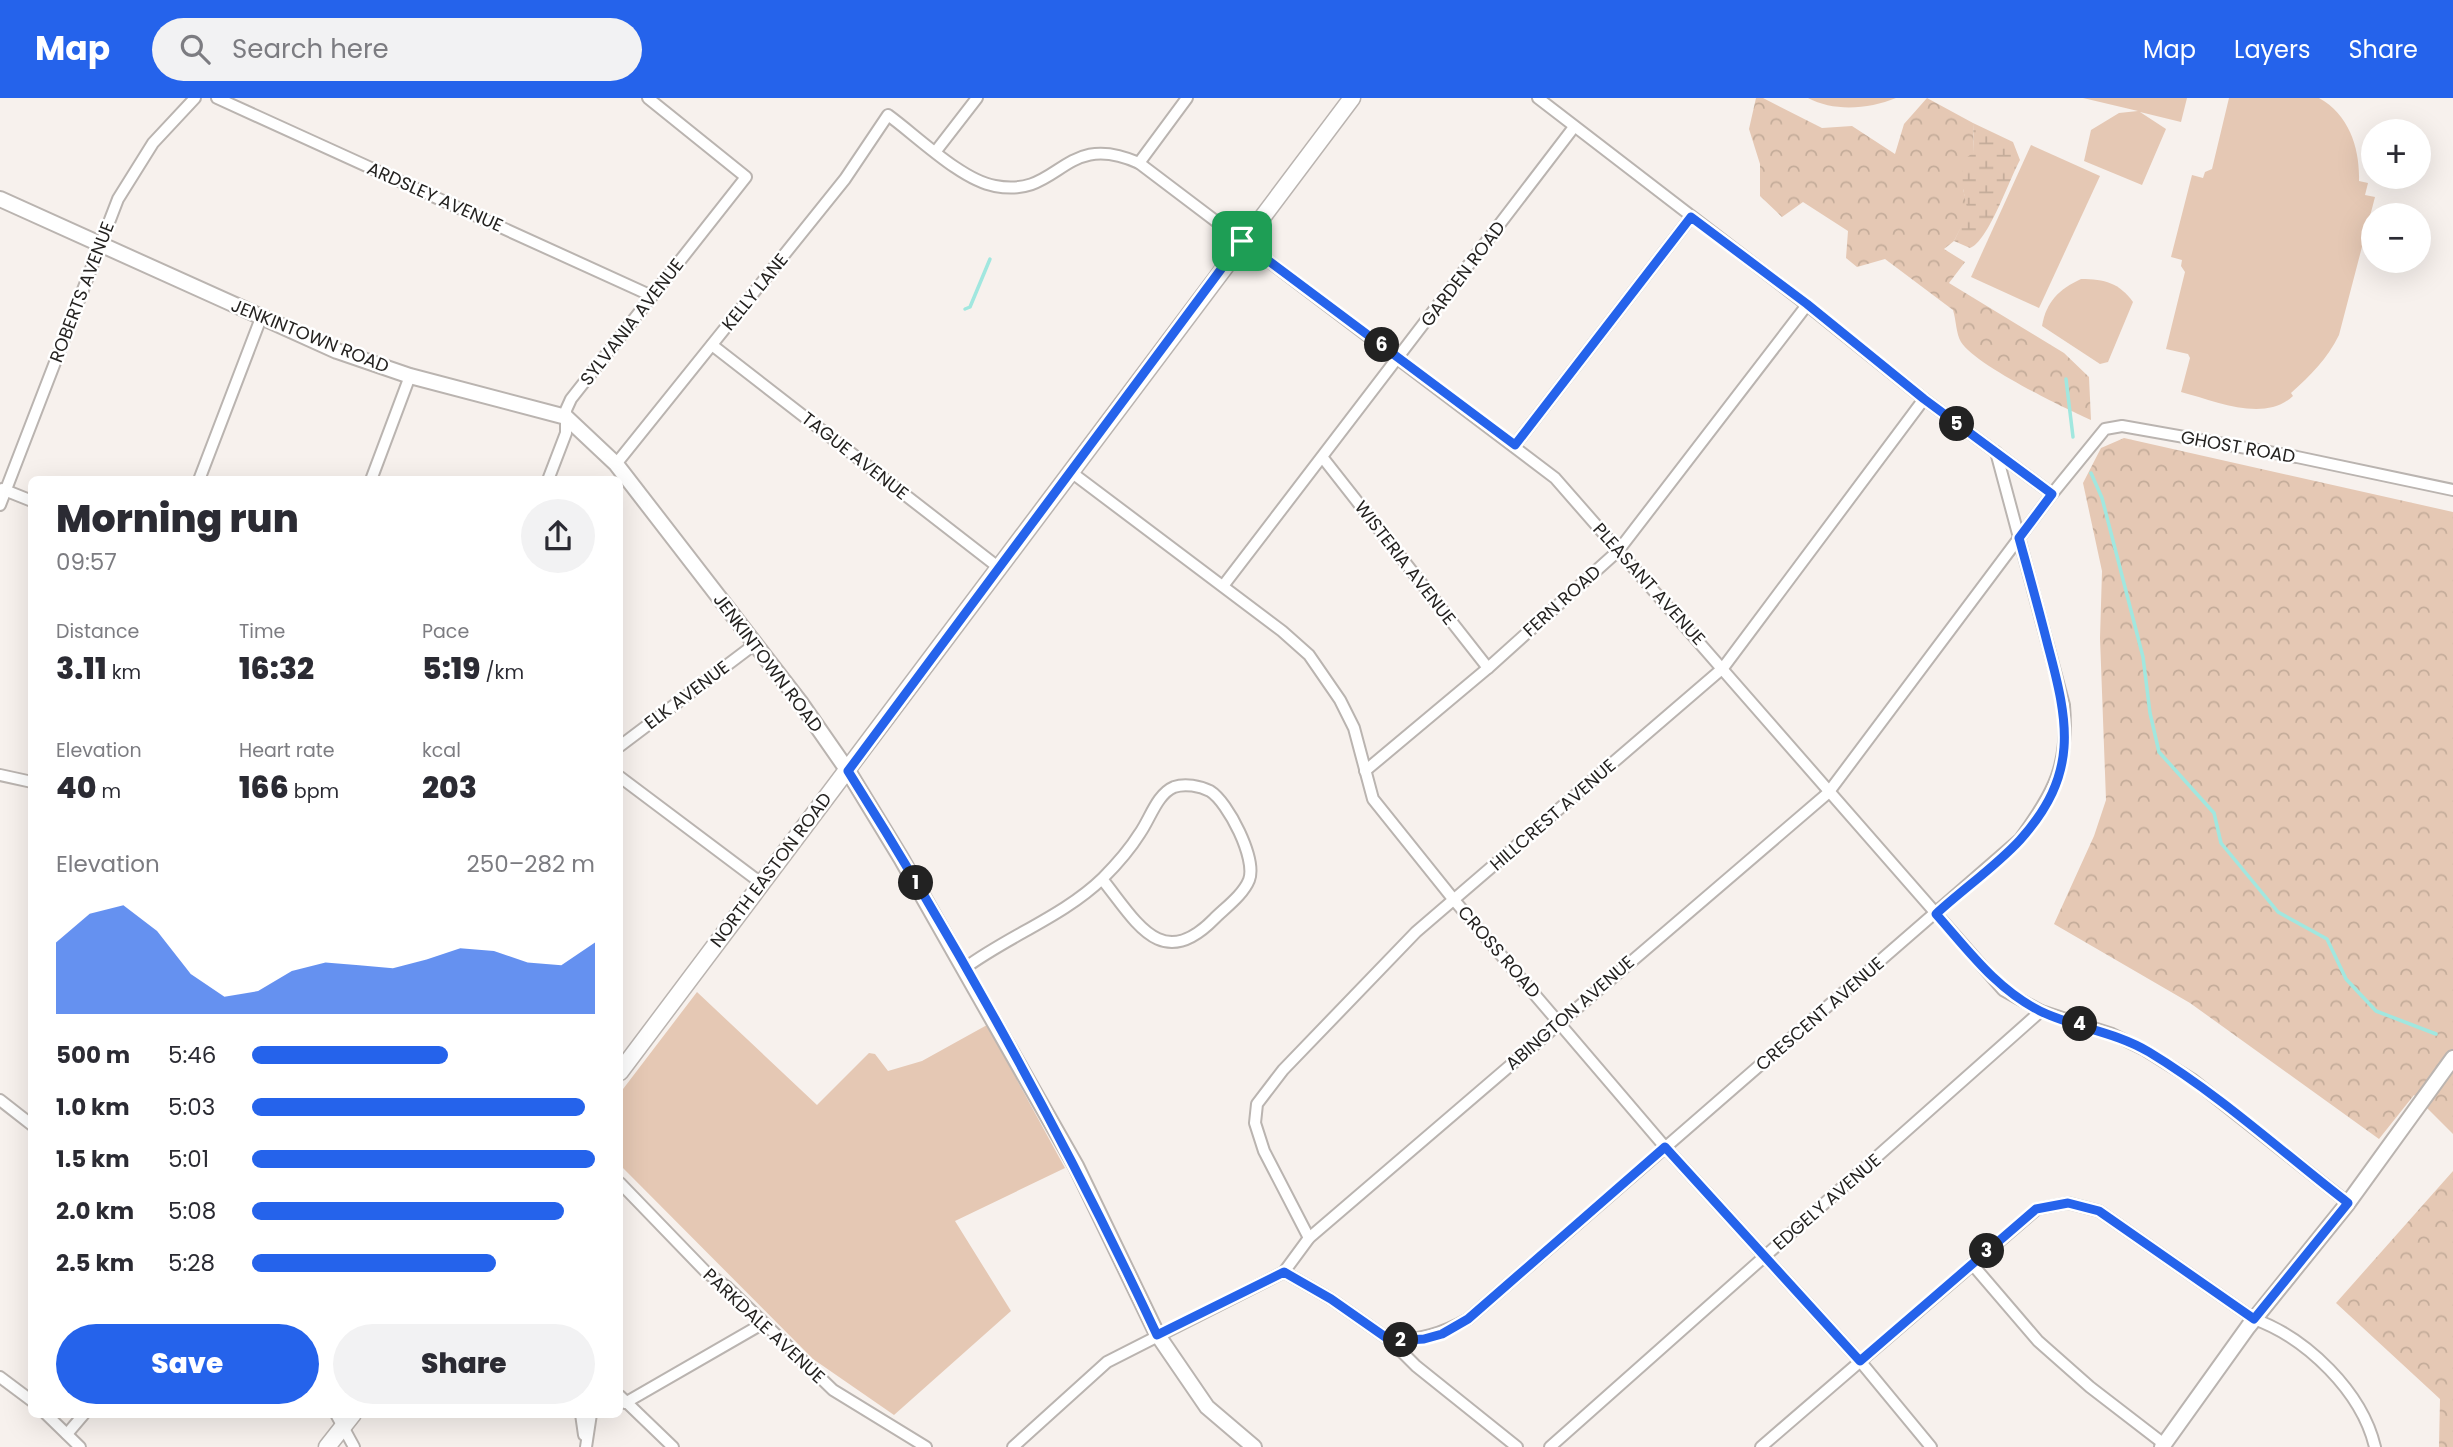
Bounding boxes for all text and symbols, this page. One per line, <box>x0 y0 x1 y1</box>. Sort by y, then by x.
search box <box>152 18 642 81</box>
text: Map <box>35 25 110 72</box>
icon: search <box>176 30 214 68</box>
text: Search here <box>232 31 389 67</box>
text: Map <box>2143 33 2196 66</box>
text: Layers <box>2234 33 2310 66</box>
text: Share <box>2348 33 2418 66</box>
map controls <box>2361 119 2431 273</box>
button: + <box>2361 119 2431 189</box>
street label: ARDSLEY AVENUE <box>363 155 507 238</box>
button: − <box>2361 203 2431 273</box>
pin <box>1212 211 1272 271</box>
street label: GARDEN ROAD <box>1415 216 1511 332</box>
street label: ROBERTS AVENUE <box>43 218 120 366</box>
icon: arrive <box>1223 222 1261 260</box>
street label: KELLY LANE <box>716 248 793 336</box>
street label: SYLVANIA AVENUE <box>574 253 689 390</box>
street label: JENKINTOWN ROAD <box>228 292 393 379</box>
pin: 6 <box>1364 328 1400 362</box>
text: 6 <box>1375 331 1388 358</box>
street label: TAGUE AVENUE <box>797 406 914 505</box>
pin: 5 <box>1940 406 1974 442</box>
text: 5 <box>1950 410 1963 437</box>
street label: GHOST ROAD <box>2179 424 2297 469</box>
text: Morning run <box>56 492 299 545</box>
street label: WISTERIA AVENUE <box>1349 495 1462 630</box>
button: share <box>521 499 595 573</box>
street label: PLEASANT AVENUE <box>1588 517 1711 650</box>
text: 09:57 <box>56 546 117 578</box>
street label: FERN ROAD <box>1517 559 1606 642</box>
street label: JENKINTOWN ROAD <box>708 588 829 737</box>
text: Distance <box>56 618 139 645</box>
text: Time <box>239 618 285 645</box>
text: Pace <box>422 618 469 645</box>
text: 3.11 <box>56 647 107 690</box>
text: 16:32 <box>239 647 314 690</box>
text: 5:19 <box>422 647 481 690</box>
street label: ELK AVENUE <box>639 654 734 735</box>
text: km <box>107 659 141 686</box>
text: /km <box>481 659 524 686</box>
text: Elevation <box>56 737 142 764</box>
text: Heart rate <box>239 737 334 764</box>
text: kcal <box>422 737 461 764</box>
street label: HILLCREST AVENUE <box>1484 753 1621 876</box>
text: 40 <box>56 766 96 809</box>
text: 166 <box>239 766 289 809</box>
text: 203 <box>422 766 477 809</box>
text: m <box>96 778 121 805</box>
text: bpm <box>289 778 339 805</box>
street label: NORTH EASTON ROAD <box>704 787 837 952</box>
text: Elevation <box>56 848 160 880</box>
text: 250–282 m <box>467 848 595 880</box>
pin: 1 <box>898 866 934 900</box>
text: 1 <box>912 869 919 896</box>
street label: CROSS ROAD <box>1452 900 1546 1003</box>
street label: ABINGTON AVENUE <box>1500 950 1639 1076</box>
street label: CRESCENT AVENUE <box>1750 951 1889 1076</box>
pin: 4 <box>2062 1006 2098 1042</box>
text: 4 <box>2073 1010 2086 1037</box>
text: 500 m <box>56 1039 130 1071</box>
text: 5:46 <box>168 1039 216 1071</box>
text: 1.0 km <box>56 1091 130 1123</box>
text: 5:03 <box>168 1091 215 1123</box>
text: 1.5 km <box>56 1143 130 1175</box>
text: 5:01 <box>168 1143 209 1175</box>
street label: EDGELY AVENUE <box>1767 1148 1886 1256</box>
text: 2.0 km <box>56 1195 134 1227</box>
text: 5:08 <box>168 1195 216 1227</box>
pin: 3 <box>1969 1234 2004 1268</box>
text: 3 <box>1981 1237 1992 1264</box>
text: 2.5 km <box>56 1247 134 1279</box>
text: 5:28 <box>168 1247 215 1279</box>
street label: PARKDALE AVENUE <box>698 1262 831 1389</box>
pin: 2 <box>1384 1322 1418 1358</box>
button: Save <box>56 1324 319 1404</box>
button: Share <box>333 1324 595 1404</box>
text: 2 <box>1395 1326 1406 1353</box>

